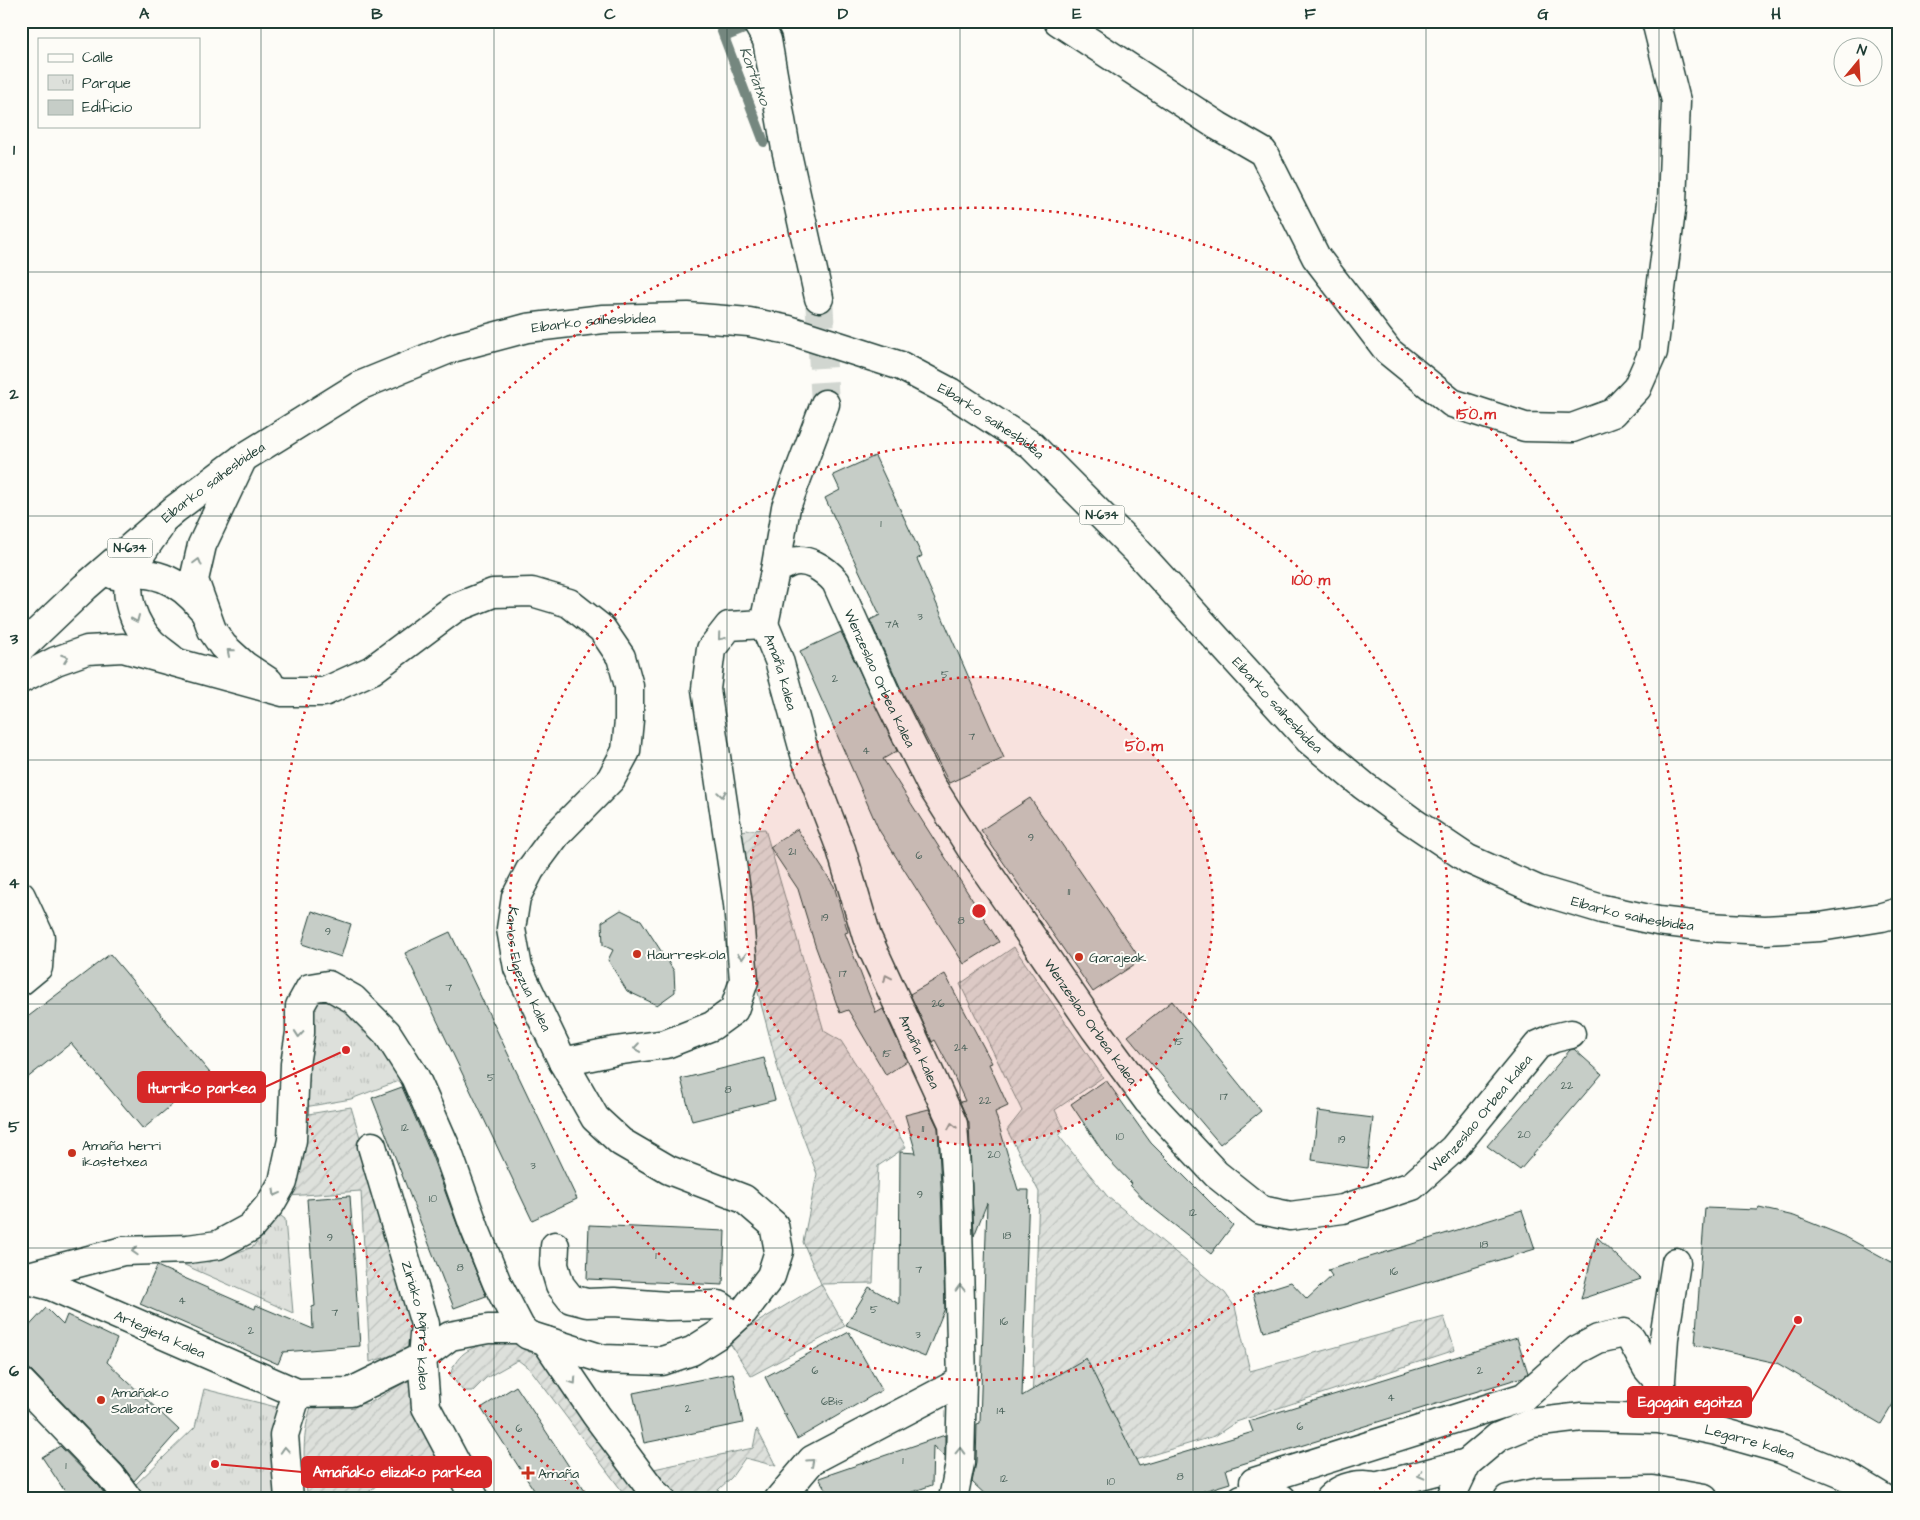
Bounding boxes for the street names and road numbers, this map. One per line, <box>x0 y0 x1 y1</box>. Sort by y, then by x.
street label: Eibarko saihesbidea <box>530 309 656 338</box>
street label: Eibarko saihesbidea <box>934 378 1049 464</box>
street label: Eibarko saihesbidea <box>157 438 269 528</box>
road number: N-634 <box>1080 506 1124 524</box>
road number: N-634 <box>108 538 152 558</box>
street label: Wenzeslao Orbea kalea <box>839 606 920 751</box>
street label: Amaña kalea <box>758 631 801 713</box>
street label: Eibarko saihesbidea <box>1227 653 1327 758</box>
street label: Eibarko saihesbidea <box>1569 891 1695 936</box>
street label: Karlos Elgezua kalea <box>500 905 556 1035</box>
street label: Wenzeslao Orbea kalea <box>1039 955 1142 1089</box>
street label: Amaña kalea <box>893 1012 944 1092</box>
street label: Wenzeslao Orbea kalea <box>1424 1051 1537 1177</box>
street label: Ziriako Agirre kalea <box>396 1259 434 1391</box>
street label: Artegieta kalea <box>111 1306 208 1364</box>
street label: Legarre kalea <box>1703 1420 1798 1465</box>

